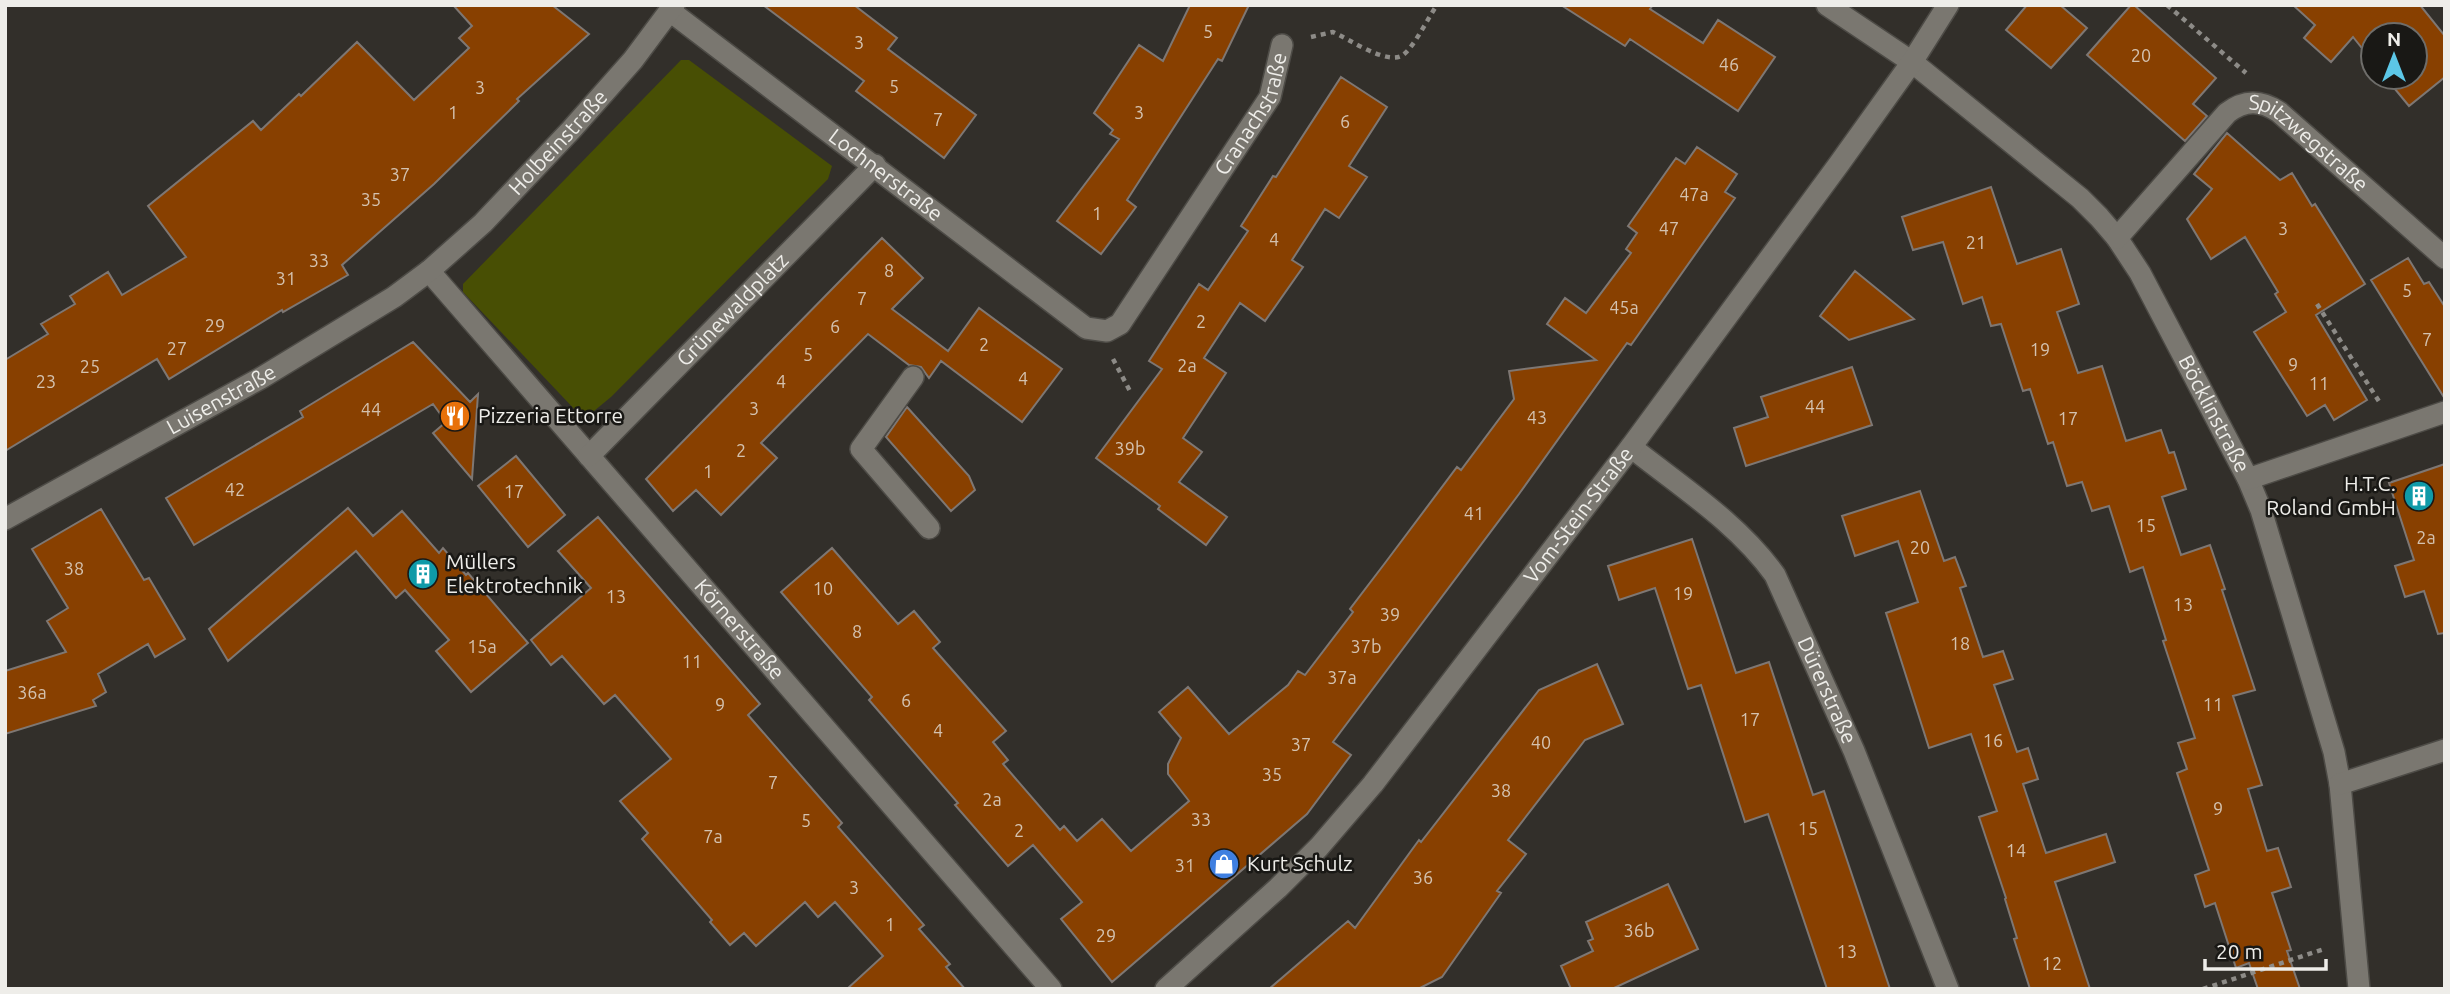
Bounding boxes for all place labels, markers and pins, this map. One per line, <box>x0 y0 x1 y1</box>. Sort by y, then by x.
restaurant icon: Pizzeria Ettorre <box>438 399 472 433</box>
place label: Pizzeria Ettorre <box>478 403 623 427</box>
place label: H.T.C. Roland GmbH <box>2266 471 2396 519</box>
building icon: H.T.C. Roland GmbH <box>2402 479 2436 513</box>
place label: Müllers Elektrotechnik <box>446 549 584 597</box>
building icon: Müllers Elektrotechnik <box>406 557 440 591</box>
shop icon: Kurt Schulz <box>1207 847 1241 881</box>
place label: Kurt Schulz <box>1247 851 1353 875</box>

